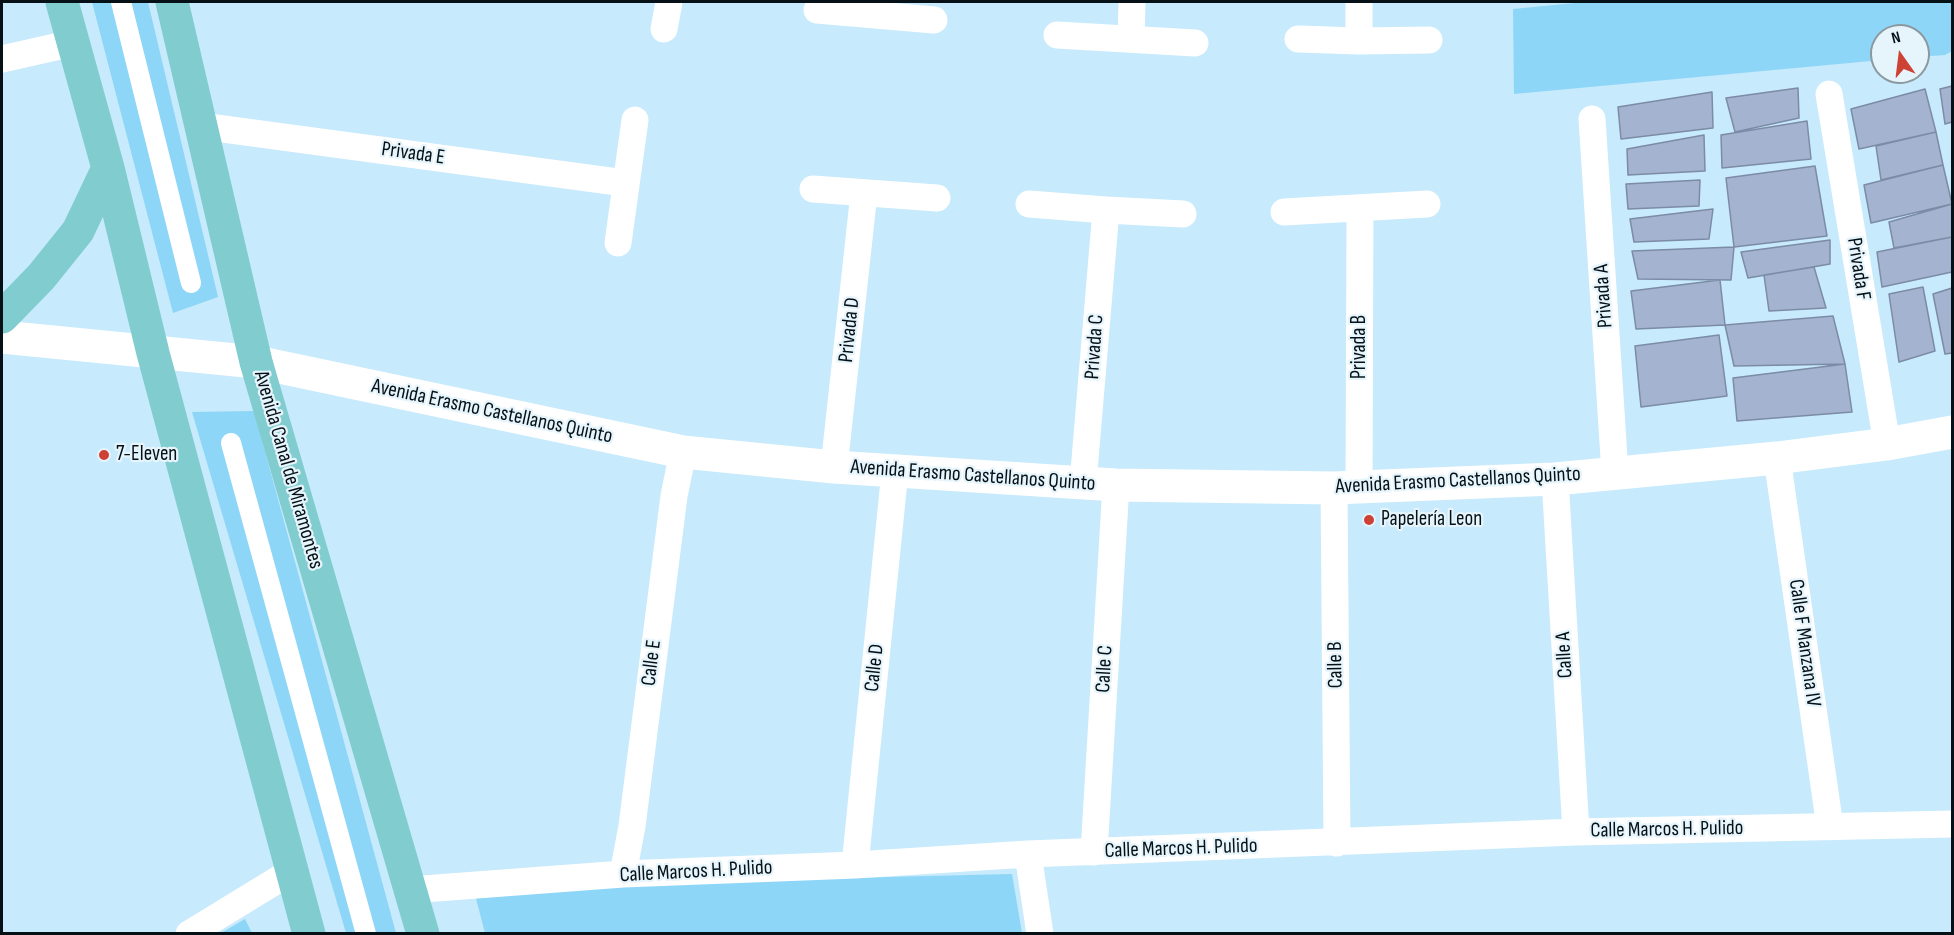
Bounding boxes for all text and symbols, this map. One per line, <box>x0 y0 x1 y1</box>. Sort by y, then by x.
north arrow <box>1870 24 1930 84</box>
text: N <box>1890 28 1902 48</box>
street label: Privada E <box>380 137 446 171</box>
street label: Privada F <box>1841 236 1875 302</box>
street label: Privada A <box>1589 263 1619 329</box>
street label: Privada D <box>834 296 866 364</box>
street label: Privada C <box>1080 314 1110 380</box>
street label: Privada B <box>1347 315 1373 379</box>
street label: Avenida Canal de Miramontes <box>248 368 328 572</box>
street label: Avenida Erasmo Castellanos Quinto <box>369 374 615 450</box>
place label: 7-Eleven <box>116 442 177 468</box>
marker: 7-Eleven <box>97 448 111 462</box>
street label: Avenida Erasmo Castellanos Quinto <box>850 455 1096 497</box>
street label: Avenida Erasmo Castellanos Quinto <box>1335 462 1581 500</box>
place label: Papelería Leon <box>1381 507 1482 533</box>
marker: Papelería Leon <box>1362 513 1376 527</box>
street label: Calle F Manzana IV <box>1783 578 1825 708</box>
street label: Calle A <box>1551 631 1579 679</box>
street label: Calle E <box>637 639 667 687</box>
street label: Calle B <box>1323 641 1349 689</box>
street label: Calle D <box>860 643 890 693</box>
street label: Calle C <box>1091 645 1119 693</box>
street label: Calle Marcos H. Pulido <box>1590 816 1744 844</box>
street label: Calle Marcos H. Pulido <box>1104 834 1258 864</box>
street label: Calle Marcos H. Pulido <box>619 855 773 889</box>

